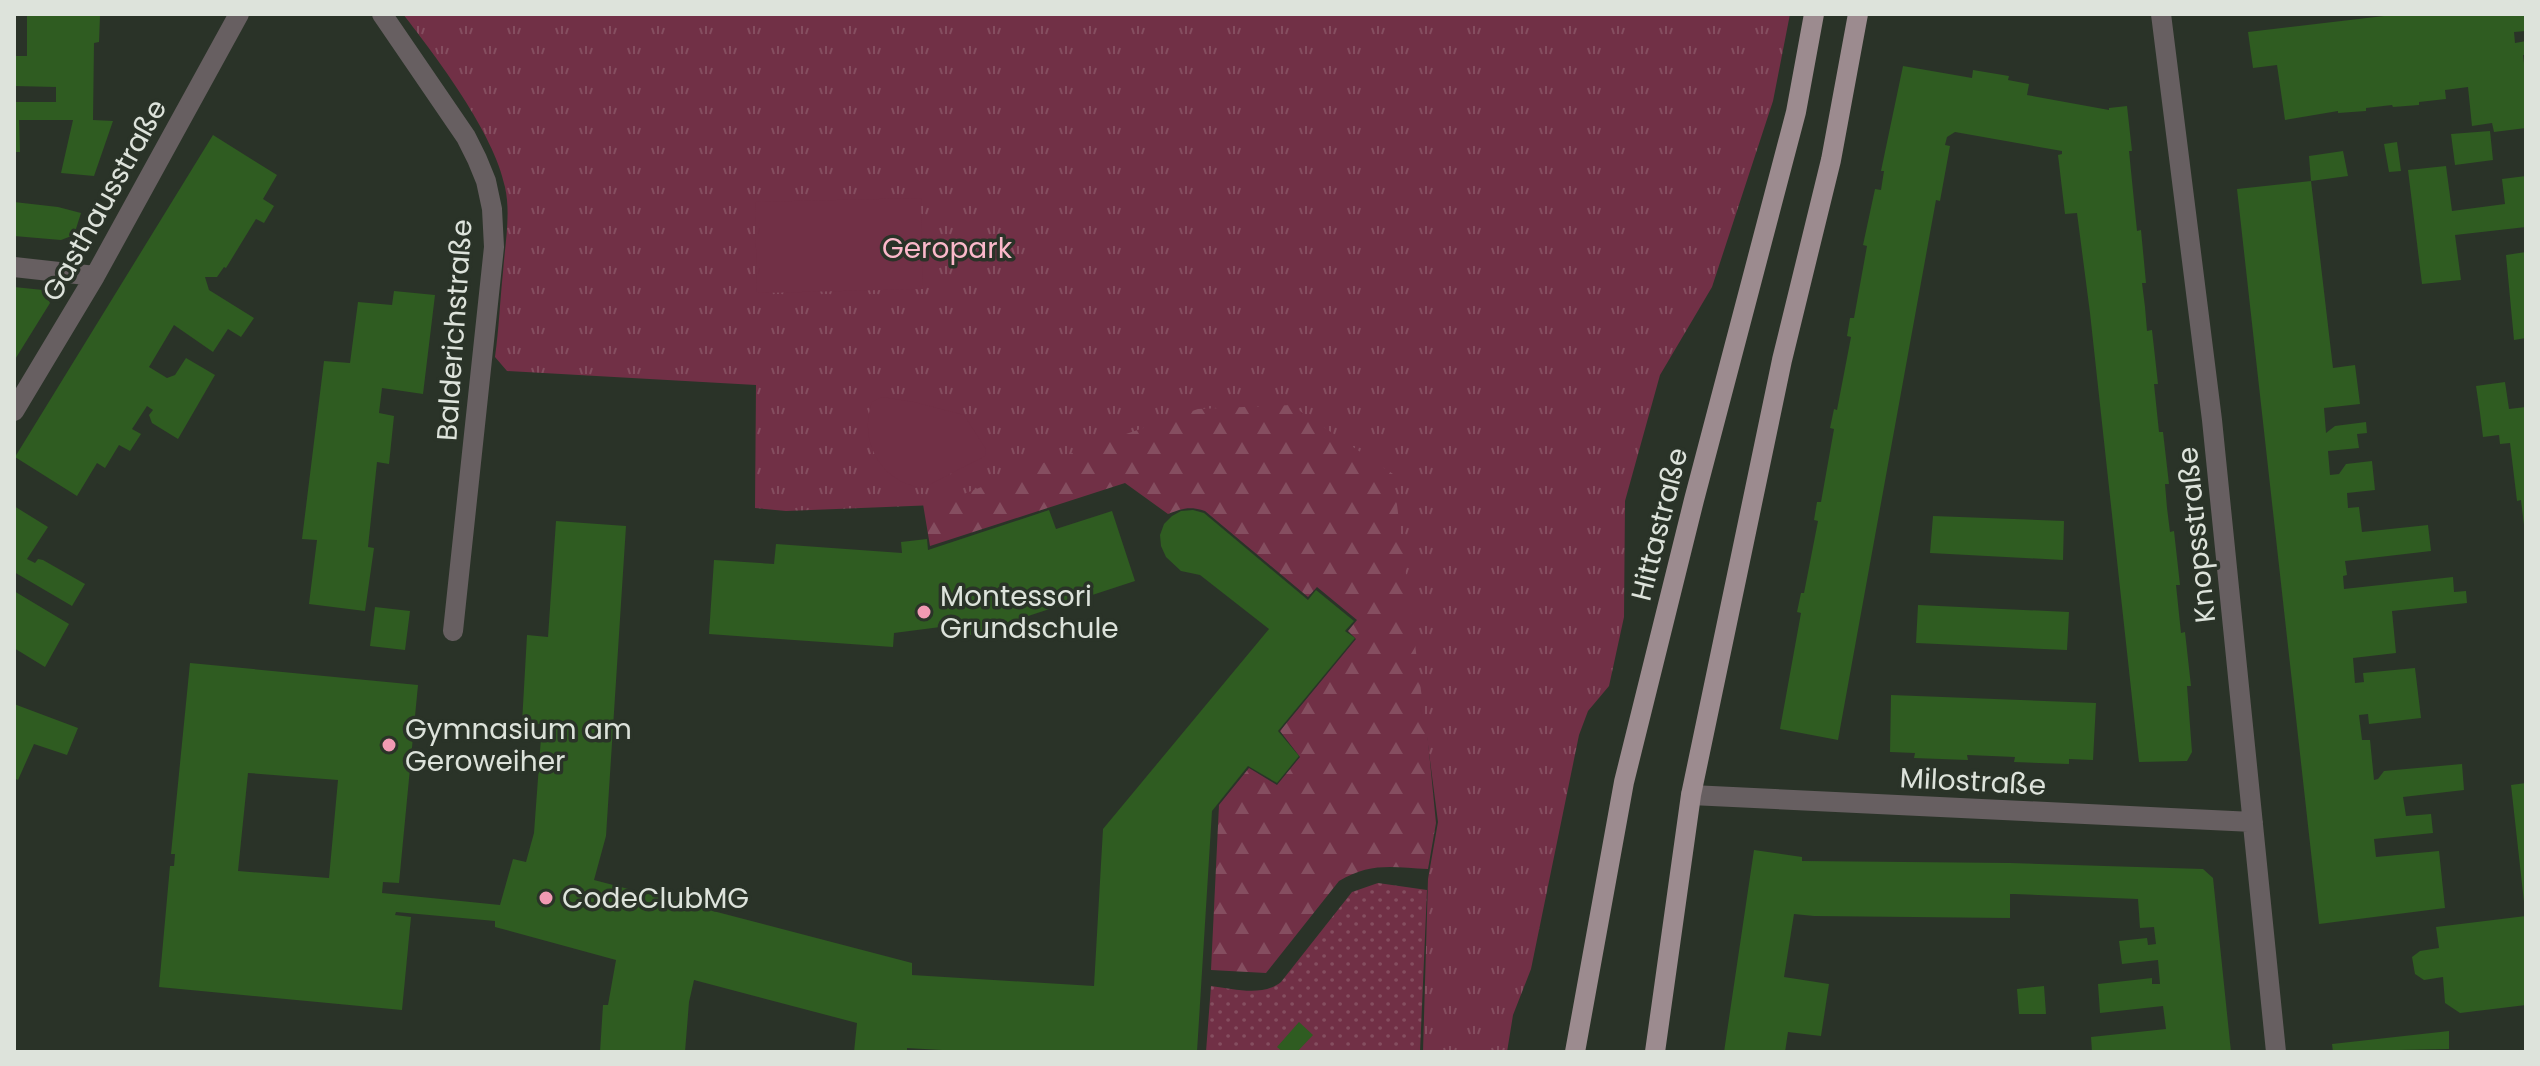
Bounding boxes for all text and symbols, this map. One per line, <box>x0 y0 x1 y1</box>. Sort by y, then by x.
street label: Gasthausstraße <box>33 92 176 308</box>
street label: Balderichstraße <box>427 218 482 442</box>
park label: Geropark <box>882 229 1013 268</box>
street label: Hittastraße <box>1622 444 1697 605</box>
street label: Knopsstraße <box>2168 445 2225 625</box>
place label: Montessori Grundschule <box>940 577 1119 648</box>
marker: Montessori Grundschule <box>915 603 933 621</box>
place label: Gymnasium am Geroweiher <box>405 710 632 781</box>
marker: Gymnasium am Geroweiher <box>380 736 398 754</box>
street label: Milostraße <box>1899 758 2047 805</box>
place label: CodeClubMG <box>562 879 749 918</box>
marker: CodeClubMG <box>537 889 555 907</box>

